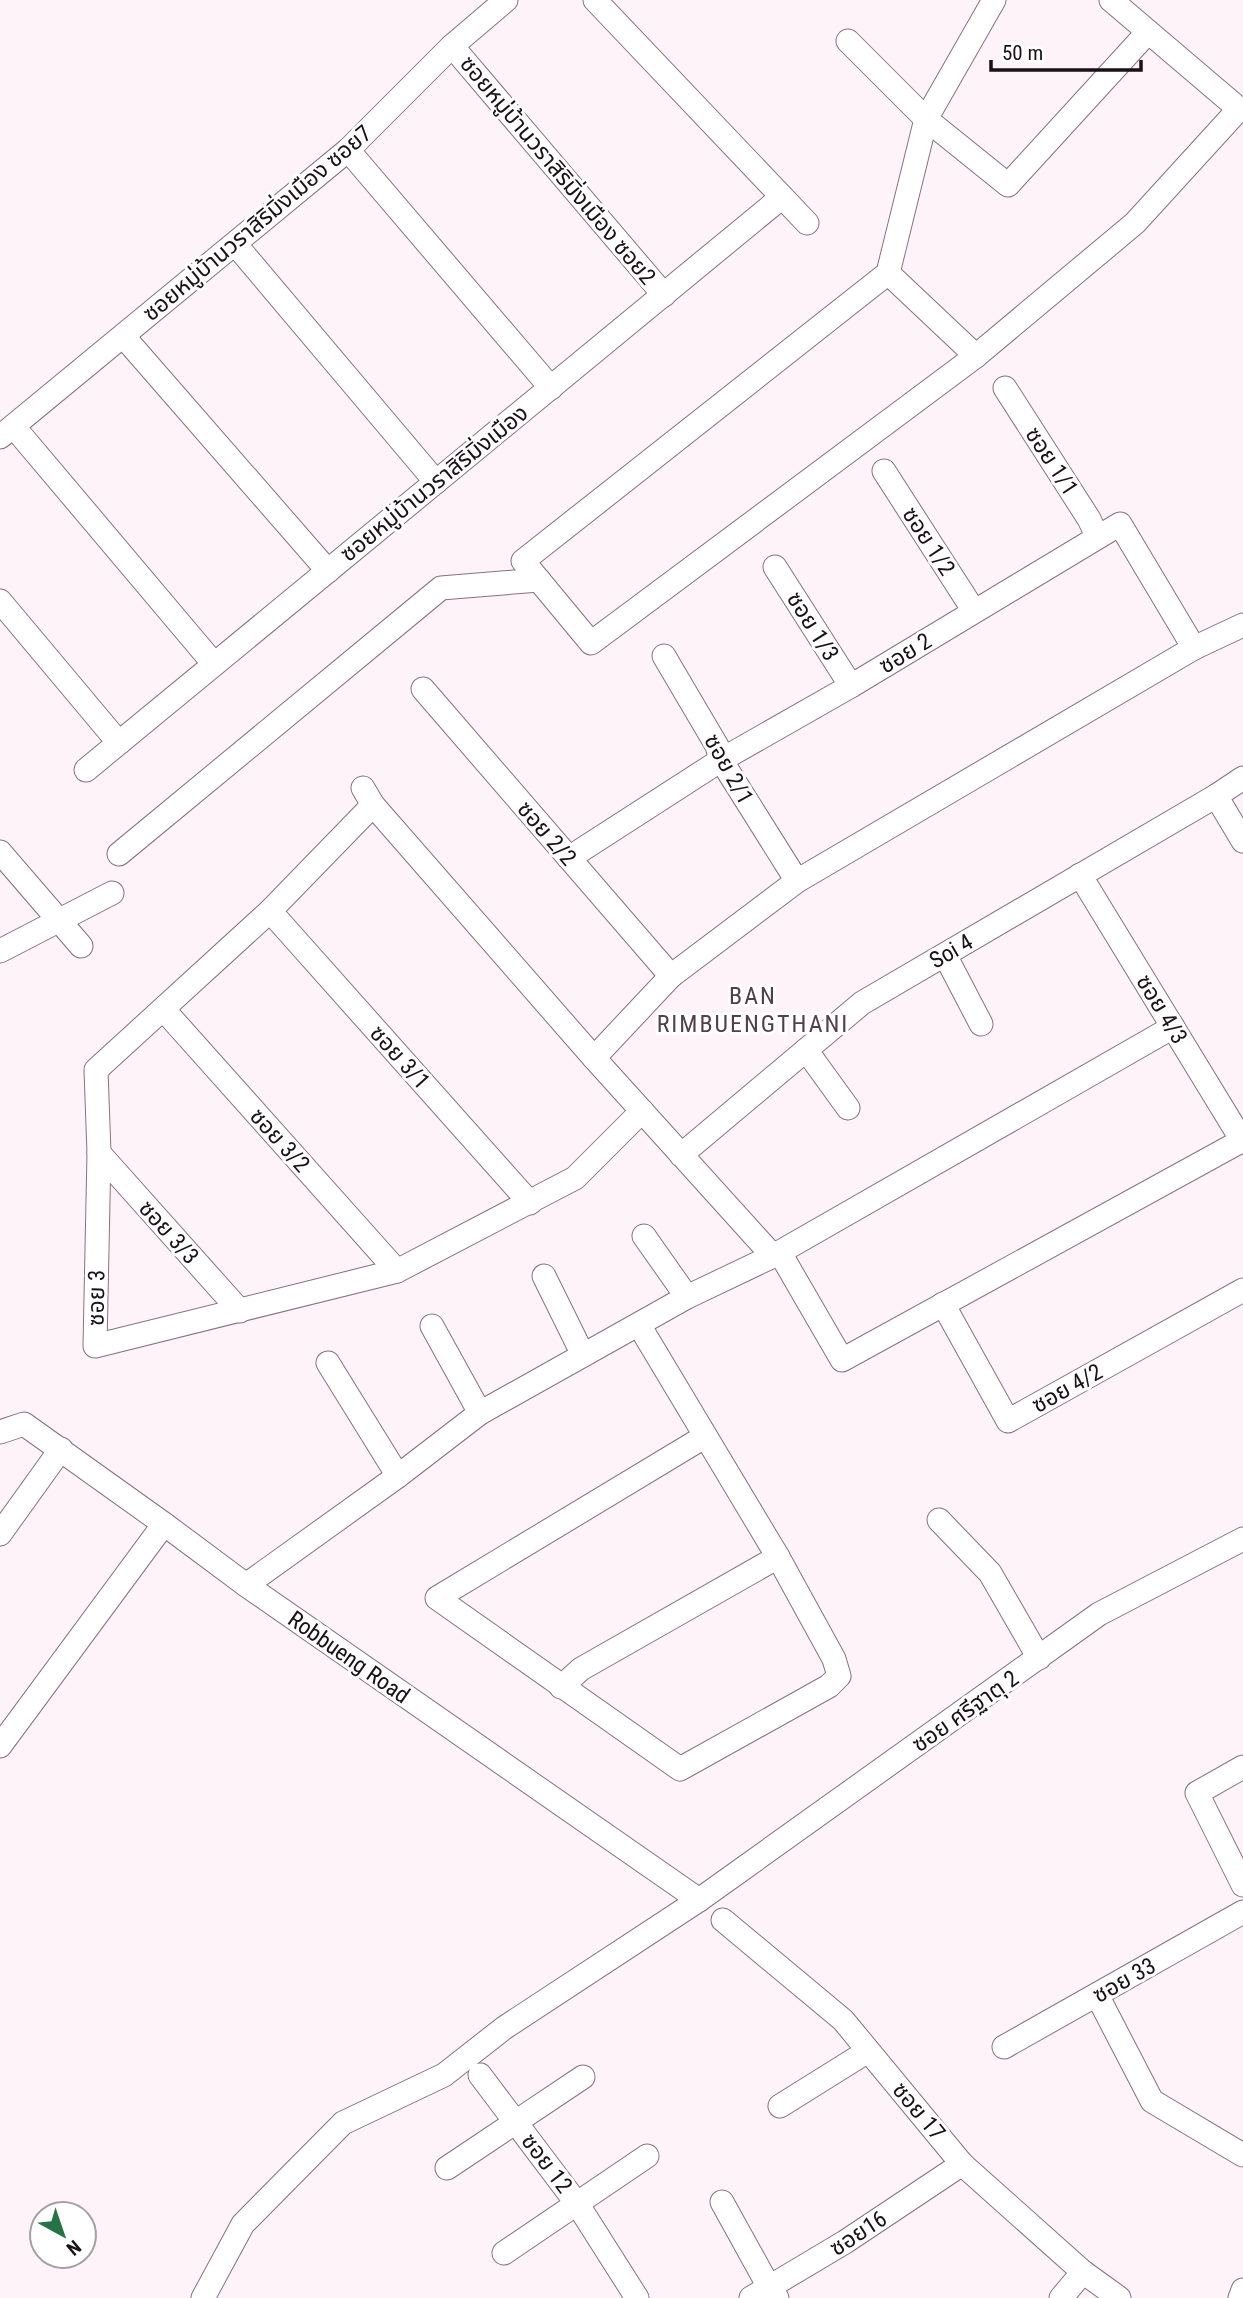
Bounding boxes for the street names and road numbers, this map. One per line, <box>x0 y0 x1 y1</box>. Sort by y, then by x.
street label: ซอยหมู่บ้านวราสิริมิ่งเมือง ซอย2 <box>453 49 662 291</box>
street label: ซอยหมู่บ้านวราสิริมิ่งเมือง ซอย7 <box>136 119 378 328</box>
street label: ซอยหมู่บ้านวราสิริมิ่งเมือง <box>334 398 534 568</box>
street label: ซอย 1/1 <box>1020 422 1084 501</box>
street label: ซอย 1/2 <box>897 502 961 581</box>
street label: ซอย 1/3 <box>781 587 844 666</box>
street label: ซอย 2 <box>874 627 936 679</box>
street label: ซอย 2/1 <box>698 729 759 809</box>
street label: ซอย 2/2 <box>511 796 582 871</box>
street label: Soi 4 <box>925 928 978 974</box>
street label: ซอย 4/3 <box>1130 970 1193 1049</box>
street label: ซอย 3/1 <box>364 1020 435 1095</box>
street label: ซอย 3/2 <box>244 1103 315 1178</box>
street label: ซอย 3/3 <box>133 1195 204 1270</box>
street label: ซอย 3 <box>83 1270 110 1326</box>
street label: ซอย 4/2 <box>1027 1358 1107 1419</box>
street label: Robbueng Road <box>283 1606 415 1709</box>
street label: ซอย ศรีฐาตุ 2 <box>907 1665 1024 1758</box>
street label: ซอย 33 <box>1088 1952 1160 2009</box>
street label: ซอย 17 <box>887 2077 951 2146</box>
street label: ซอย 12 <box>515 2128 578 2198</box>
street label: ซอย16 <box>825 2205 892 2262</box>

